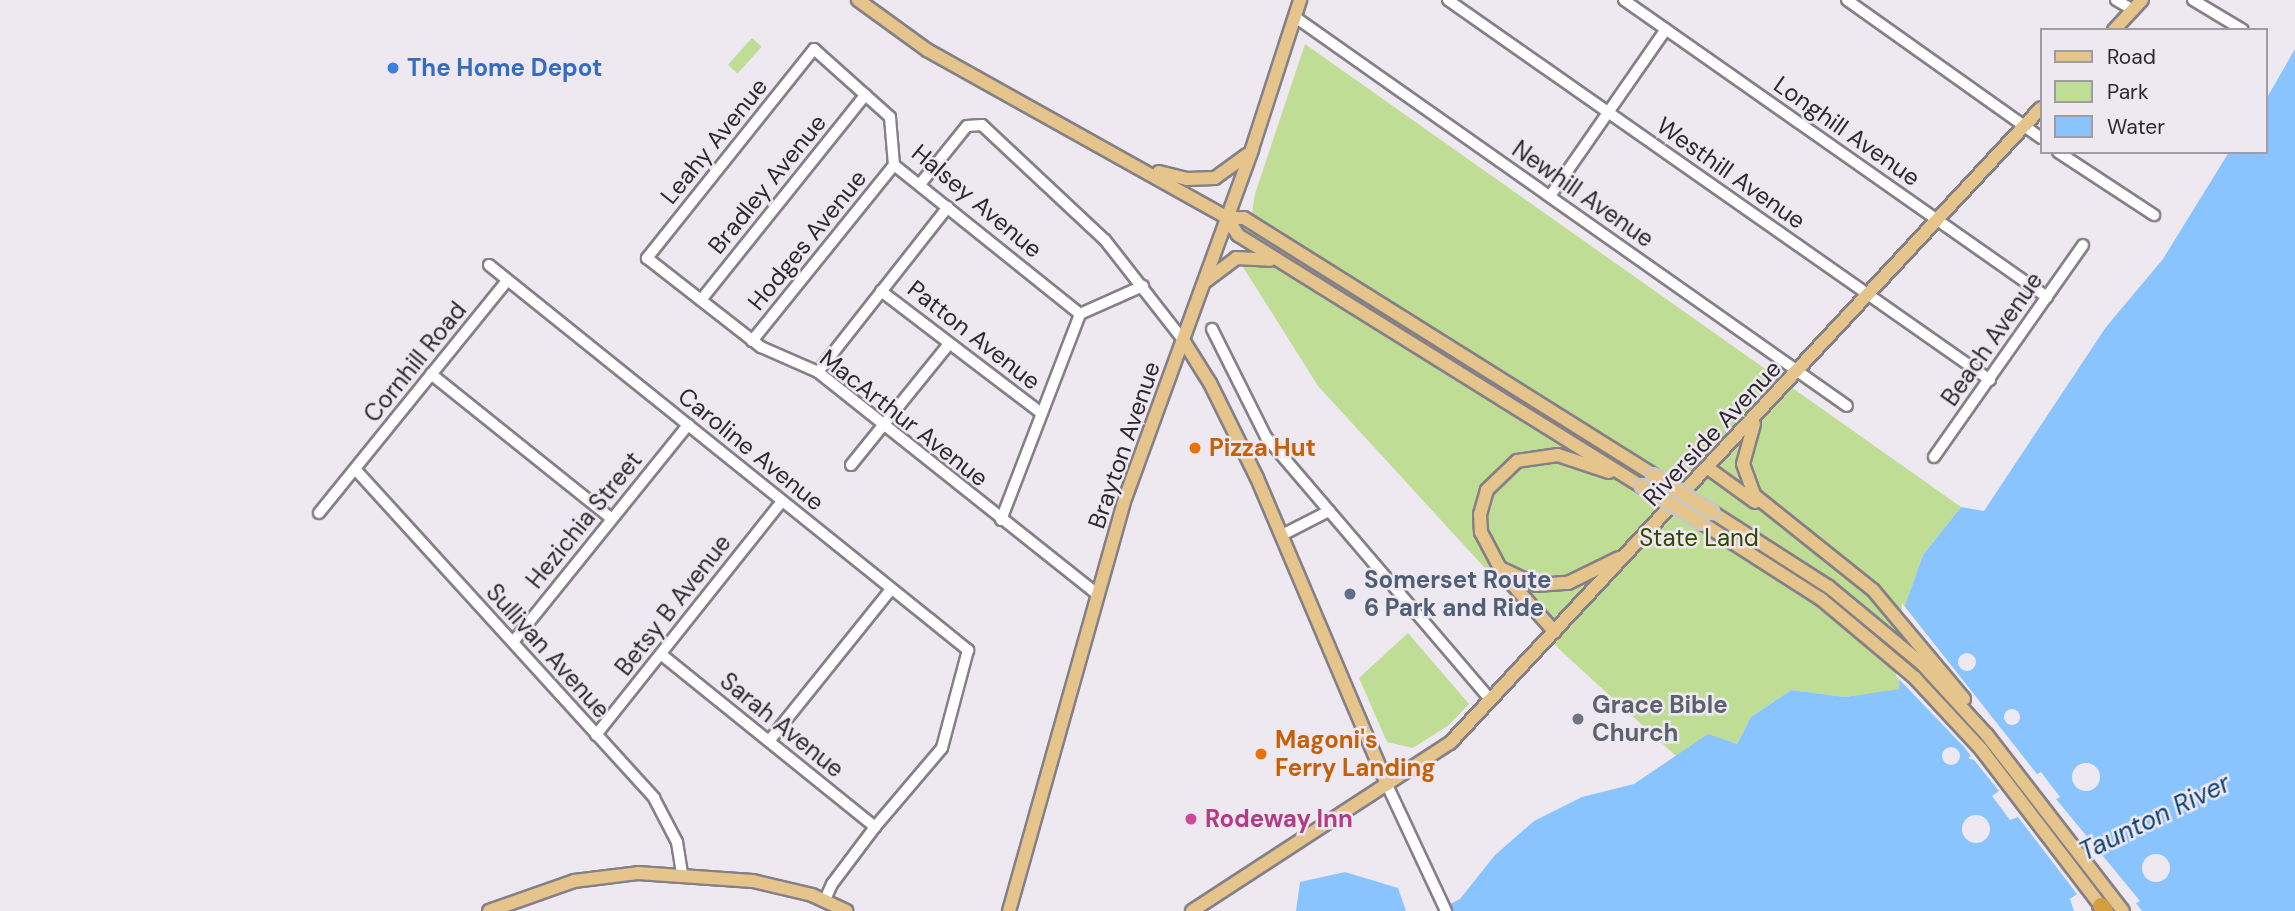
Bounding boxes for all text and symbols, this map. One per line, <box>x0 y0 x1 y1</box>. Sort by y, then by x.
legend <box>2039 28 2267 154</box>
text: Road <box>2107 43 2156 71</box>
place label: The Home Depot <box>407 54 602 82</box>
marker: The Home Depot <box>385 60 401 76</box>
street label: Longhill Avenue <box>1768 70 1926 192</box>
street label: Leahy Avenue <box>654 72 774 210</box>
text: Park <box>2107 78 2148 106</box>
street label: Bradley Avenue <box>702 108 832 260</box>
street label: Westhill Avenue <box>1651 111 1811 235</box>
text: Water <box>2107 113 2165 141</box>
street label: Newhill Avenue <box>1507 135 1659 253</box>
street label: Halsey Avenue <box>906 138 1048 264</box>
street label: Hodges Avenue <box>742 164 872 316</box>
street label: Beach Avenue <box>1935 267 2049 411</box>
street label: Patton Avenue <box>902 274 1046 396</box>
street label: Cornhill Road <box>358 296 472 428</box>
street label: MacArthur Avenue <box>814 343 994 493</box>
street label: Riverside Avenue <box>1637 354 1787 512</box>
street label: Brayton Avenue <box>1082 358 1166 532</box>
street label: Caroline Avenue <box>672 381 830 517</box>
place label: Pizza Hut <box>1209 434 1316 462</box>
marker: Pizza Hut <box>1187 440 1203 456</box>
street label: Hezichia Street <box>520 446 648 594</box>
park label: State Land <box>1639 524 1759 552</box>
street label: Betsy B Avenue <box>609 529 737 681</box>
place label: Somerset Route 6 Park and Ride <box>1364 566 1551 622</box>
street label: Sullivan Avenue <box>480 578 616 724</box>
marker: Somerset Route 6 Park and Ride <box>1342 586 1358 602</box>
street label: Sarah Avenue <box>714 666 850 784</box>
place label: Grace Bible Church <box>1592 691 1728 747</box>
marker: Grace Bible Church <box>1570 711 1586 727</box>
place label: Magoni's Ferry Landing <box>1275 726 1436 782</box>
marker: Magoni's Ferry Landing <box>1253 746 1269 762</box>
water label: Taunton River <box>2074 768 2236 868</box>
place label: Rodeway Inn <box>1205 805 1353 833</box>
marker: Rodeway Inn <box>1183 811 1199 827</box>

